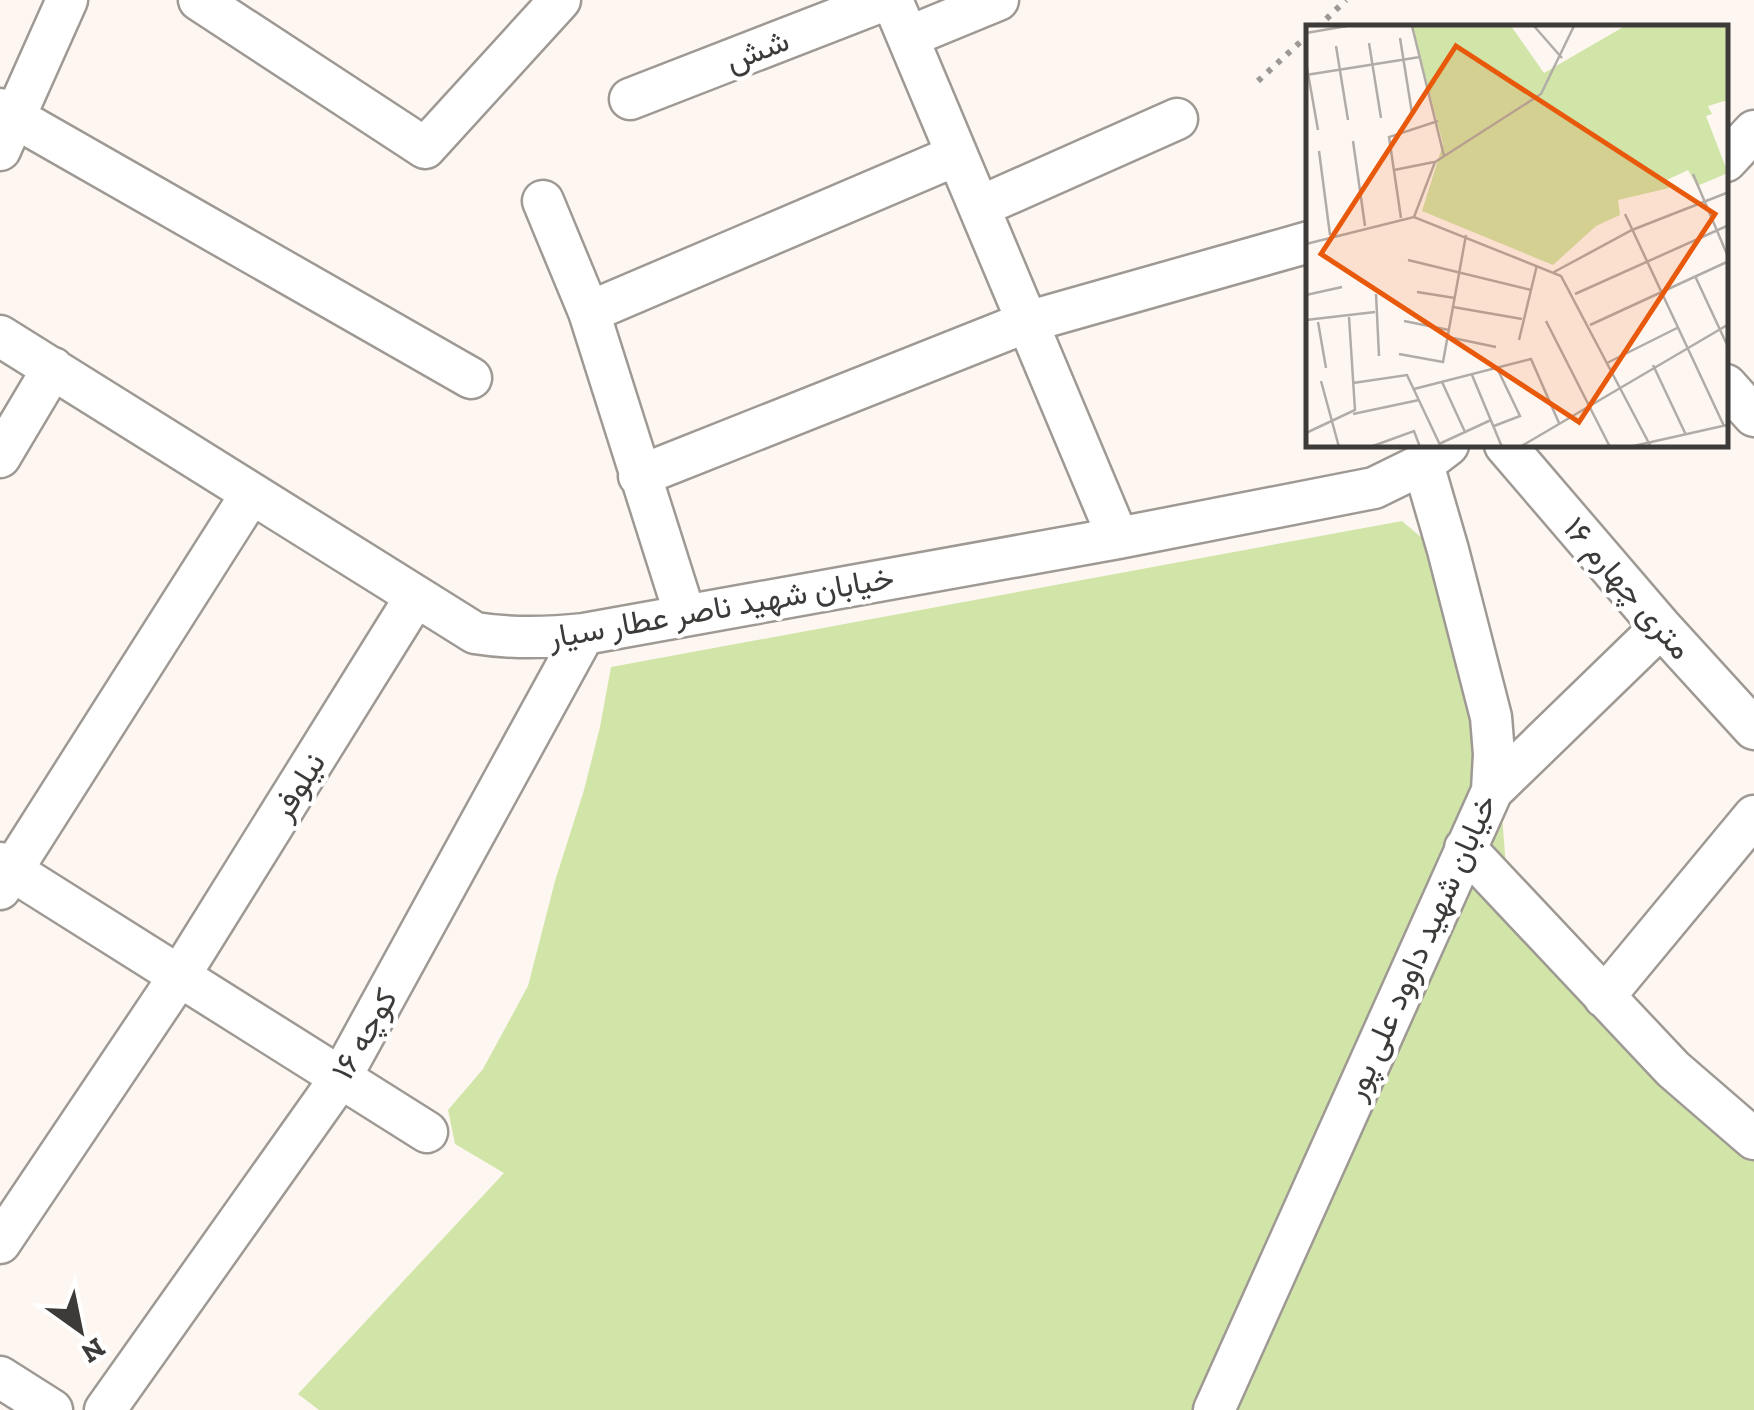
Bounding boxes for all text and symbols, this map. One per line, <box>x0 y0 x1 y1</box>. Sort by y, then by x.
street label: شش <box>720 21 794 79</box>
inset map <box>1306 25 1729 448</box>
street label: ۱۶ متری چهارم <box>1554 509 1700 669</box>
street label: خیابان شهید ناصر عطار سیار <box>544 558 897 657</box>
street label: نیلوفر <box>262 745 334 828</box>
street label: خیابان شهید داوود علی پور <box>1335 788 1507 1108</box>
street label: کوچه ۱۶ <box>323 982 408 1088</box>
north arrow <box>30 1280 130 1380</box>
text: N <box>75 1331 111 1370</box>

